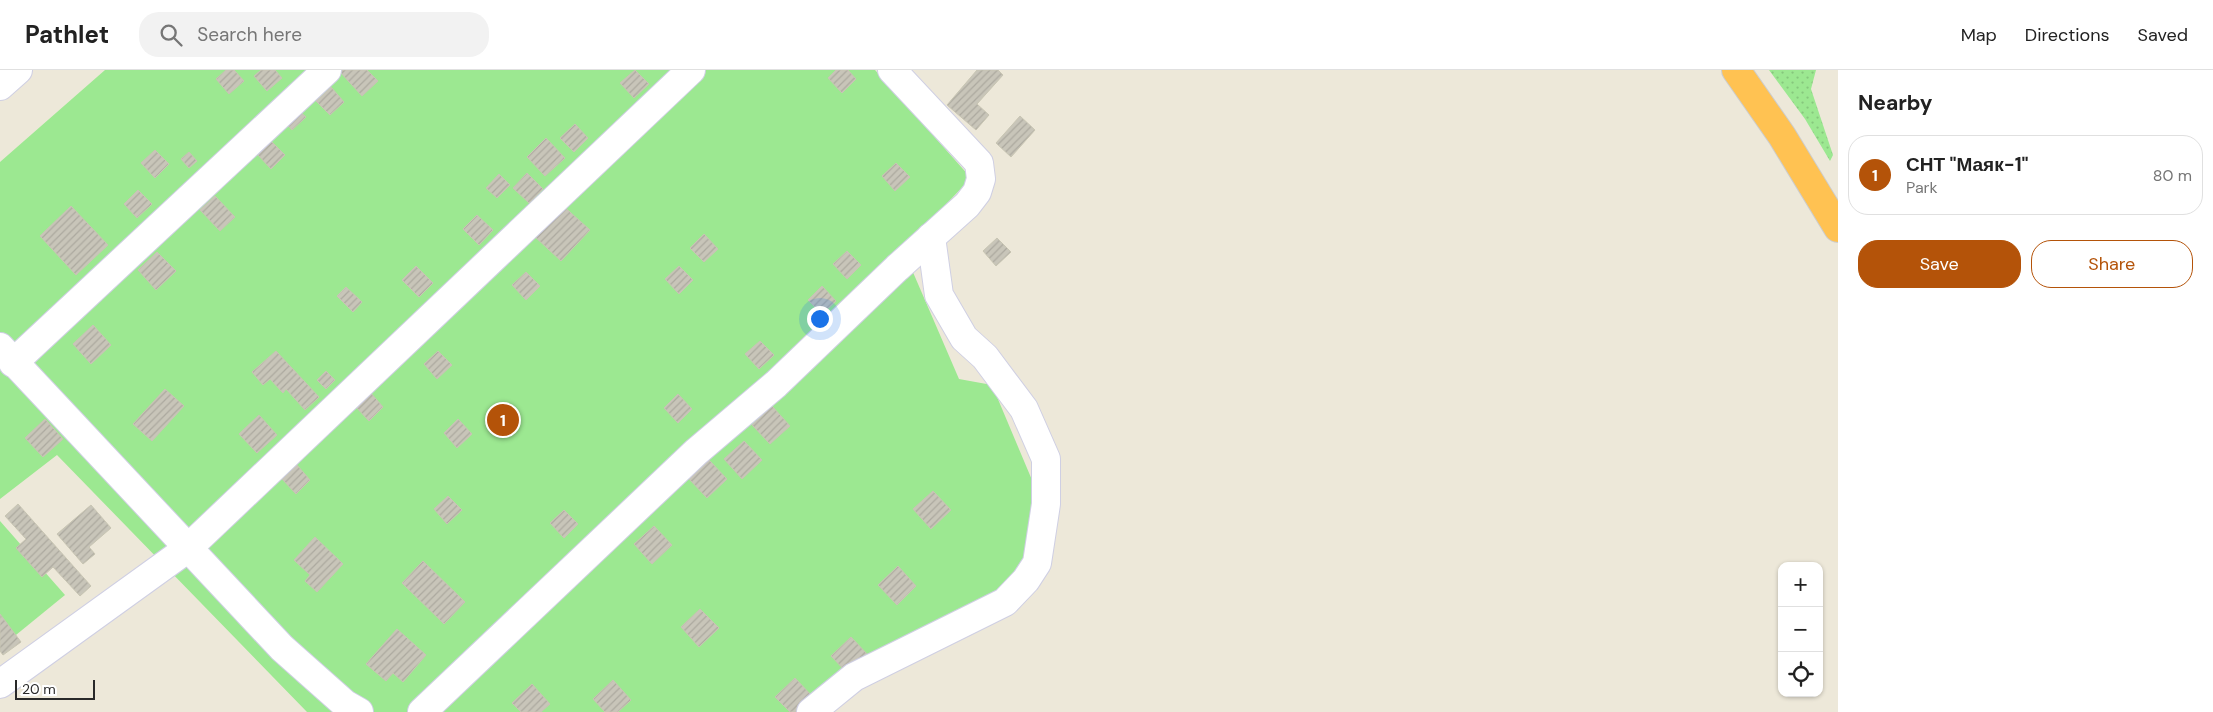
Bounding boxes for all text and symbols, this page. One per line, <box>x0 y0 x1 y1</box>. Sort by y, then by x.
search box <box>139 12 489 57</box>
text: Pathlet <box>25 19 109 50</box>
icon: search <box>157 21 185 49</box>
text: Search here <box>197 22 302 47</box>
text: Map <box>1961 23 1997 47</box>
text: Directions <box>2025 23 2110 47</box>
text: Saved <box>2138 23 2188 47</box>
text: Nearby <box>1858 89 1932 117</box>
text: СНТ "Маяк-1" <box>1906 152 2029 177</box>
text: 1 <box>1872 165 1878 186</box>
text: 80 m <box>2153 165 2192 186</box>
text: Park <box>1906 177 1938 198</box>
button: Save <box>1858 240 2021 288</box>
button: Share <box>2031 240 2193 288</box>
your location <box>807 306 833 332</box>
pin: 1 <box>487 401 519 439</box>
map controls <box>1778 562 1823 697</box>
button: + <box>1778 562 1823 607</box>
button: − <box>1778 607 1823 652</box>
button: locate <box>1778 652 1823 697</box>
scale bar <box>15 677 95 700</box>
text: 20 m <box>22 680 56 698</box>

